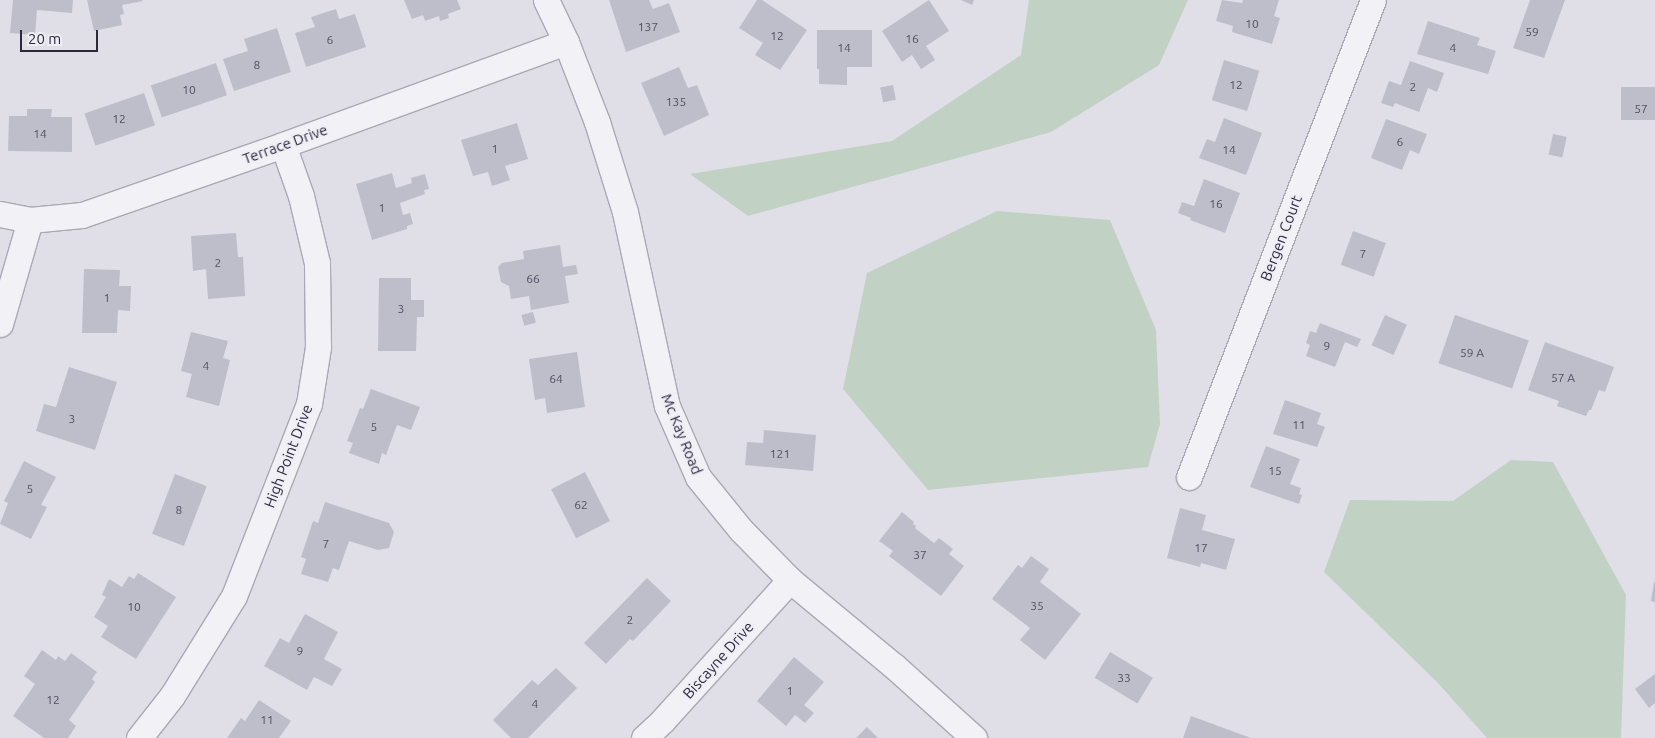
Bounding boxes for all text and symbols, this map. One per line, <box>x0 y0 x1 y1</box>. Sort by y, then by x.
house number: 10 <box>1245 17 1259 31</box>
scale bar <box>22 20 100 52</box>
house number: 137 <box>638 20 658 34</box>
house number: 59 <box>1525 25 1539 39</box>
house number: 12 <box>770 29 784 43</box>
text: 20 m <box>28 30 61 47</box>
house number: 16 <box>905 32 919 46</box>
house number: 6 <box>327 33 333 47</box>
house number: 14 <box>837 41 851 55</box>
house number: 4 <box>1450 41 1456 55</box>
house number: 8 <box>254 58 260 72</box>
house number: 12 <box>1229 78 1243 92</box>
house number: 2 <box>1410 80 1416 94</box>
house number: 10 <box>182 83 196 97</box>
house number: 135 <box>666 95 686 109</box>
house number: 57 <box>1634 102 1648 116</box>
house number: 12 <box>112 112 126 126</box>
street label: Terrace Drive <box>240 120 330 168</box>
house number: 14 <box>33 127 47 141</box>
house number: 6 <box>1397 135 1403 149</box>
house number: 1 <box>492 142 498 156</box>
house number: 14 <box>1222 143 1236 157</box>
street label: Bergen Court <box>1256 193 1306 283</box>
house number: 16 <box>1209 197 1223 211</box>
house number: 1 <box>379 201 385 215</box>
house number: 7 <box>1360 247 1366 261</box>
house number: 2 <box>215 256 221 270</box>
house number: 66 <box>526 272 540 286</box>
house number: 1 <box>104 291 110 305</box>
house number: 3 <box>398 302 404 316</box>
house number: 9 <box>1324 339 1330 353</box>
house number: 59 A <box>1460 346 1484 360</box>
house number: 4 <box>203 359 209 373</box>
house number: 57 A <box>1551 371 1575 385</box>
house number: 64 <box>549 372 563 386</box>
street label: Mc Kay Road <box>658 391 706 477</box>
street label: High Point Drive <box>260 402 316 510</box>
house number: 3 <box>69 412 75 426</box>
house number: 11 <box>1292 418 1306 432</box>
house number: 5 <box>371 420 377 434</box>
house number: 121 <box>770 447 790 461</box>
house number: 15 <box>1268 464 1282 478</box>
house number: 5 <box>27 482 33 496</box>
house number: 62 <box>574 498 588 512</box>
house number: 8 <box>176 503 182 517</box>
house number: 7 <box>323 537 329 551</box>
house number: 17 <box>1194 541 1208 555</box>
house number: 37 <box>913 548 927 562</box>
house number: 35 <box>1030 599 1044 613</box>
house number: 10 <box>127 600 141 614</box>
house number: 2 <box>627 613 633 627</box>
street label: Biscayne Drive <box>679 618 757 702</box>
house number: 9 <box>297 644 303 658</box>
house number: 33 <box>1117 671 1131 685</box>
house number: 1 <box>787 684 793 698</box>
house number: 12 <box>46 693 60 707</box>
house number: 4 <box>532 697 538 711</box>
house number: 11 <box>260 713 274 727</box>

